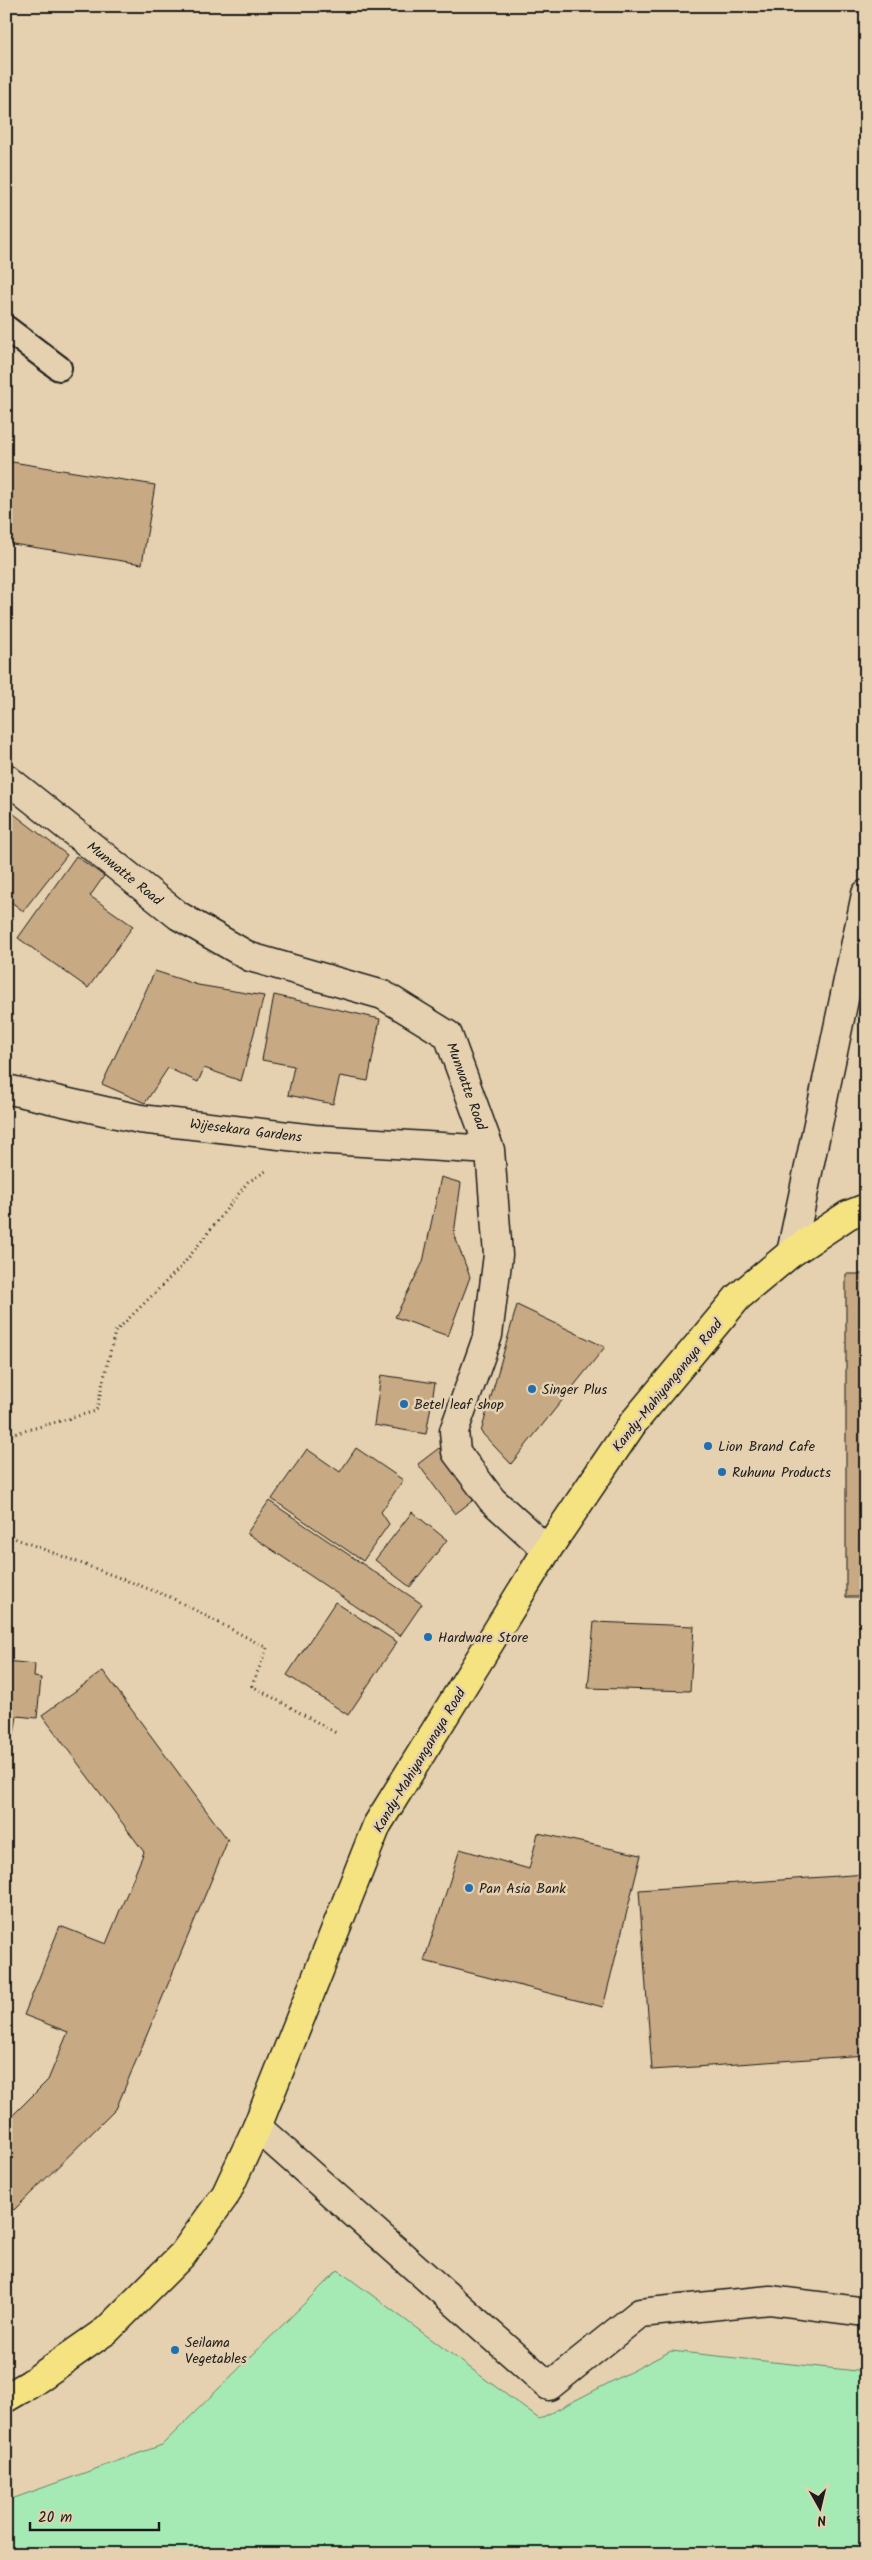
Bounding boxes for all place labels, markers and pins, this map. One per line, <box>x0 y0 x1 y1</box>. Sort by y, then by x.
place label: Singer Plus <box>542 1379 607 1401</box>
marker: Singer Plus <box>526 1383 538 1395</box>
place label: Betel leaf shop <box>414 1394 504 1416</box>
marker: Betel leaf shop <box>398 1398 410 1410</box>
place label: Lion Brand Cafe <box>718 1436 816 1458</box>
marker: Lion Brand Cafe <box>702 1440 714 1452</box>
place label: Ruhunu Products <box>732 1462 831 1484</box>
marker: Ruhunu Products <box>716 1466 728 1478</box>
place label: Hardware Store <box>438 1627 529 1649</box>
marker: Hardware Store <box>422 1631 434 1643</box>
place label: Pan Asia Bank <box>479 1878 566 1900</box>
marker: Pan Asia Bank <box>463 1882 475 1894</box>
place label: Seilama Vegetables <box>185 2332 247 2370</box>
marker: Seilama Vegetables <box>169 2344 181 2356</box>

